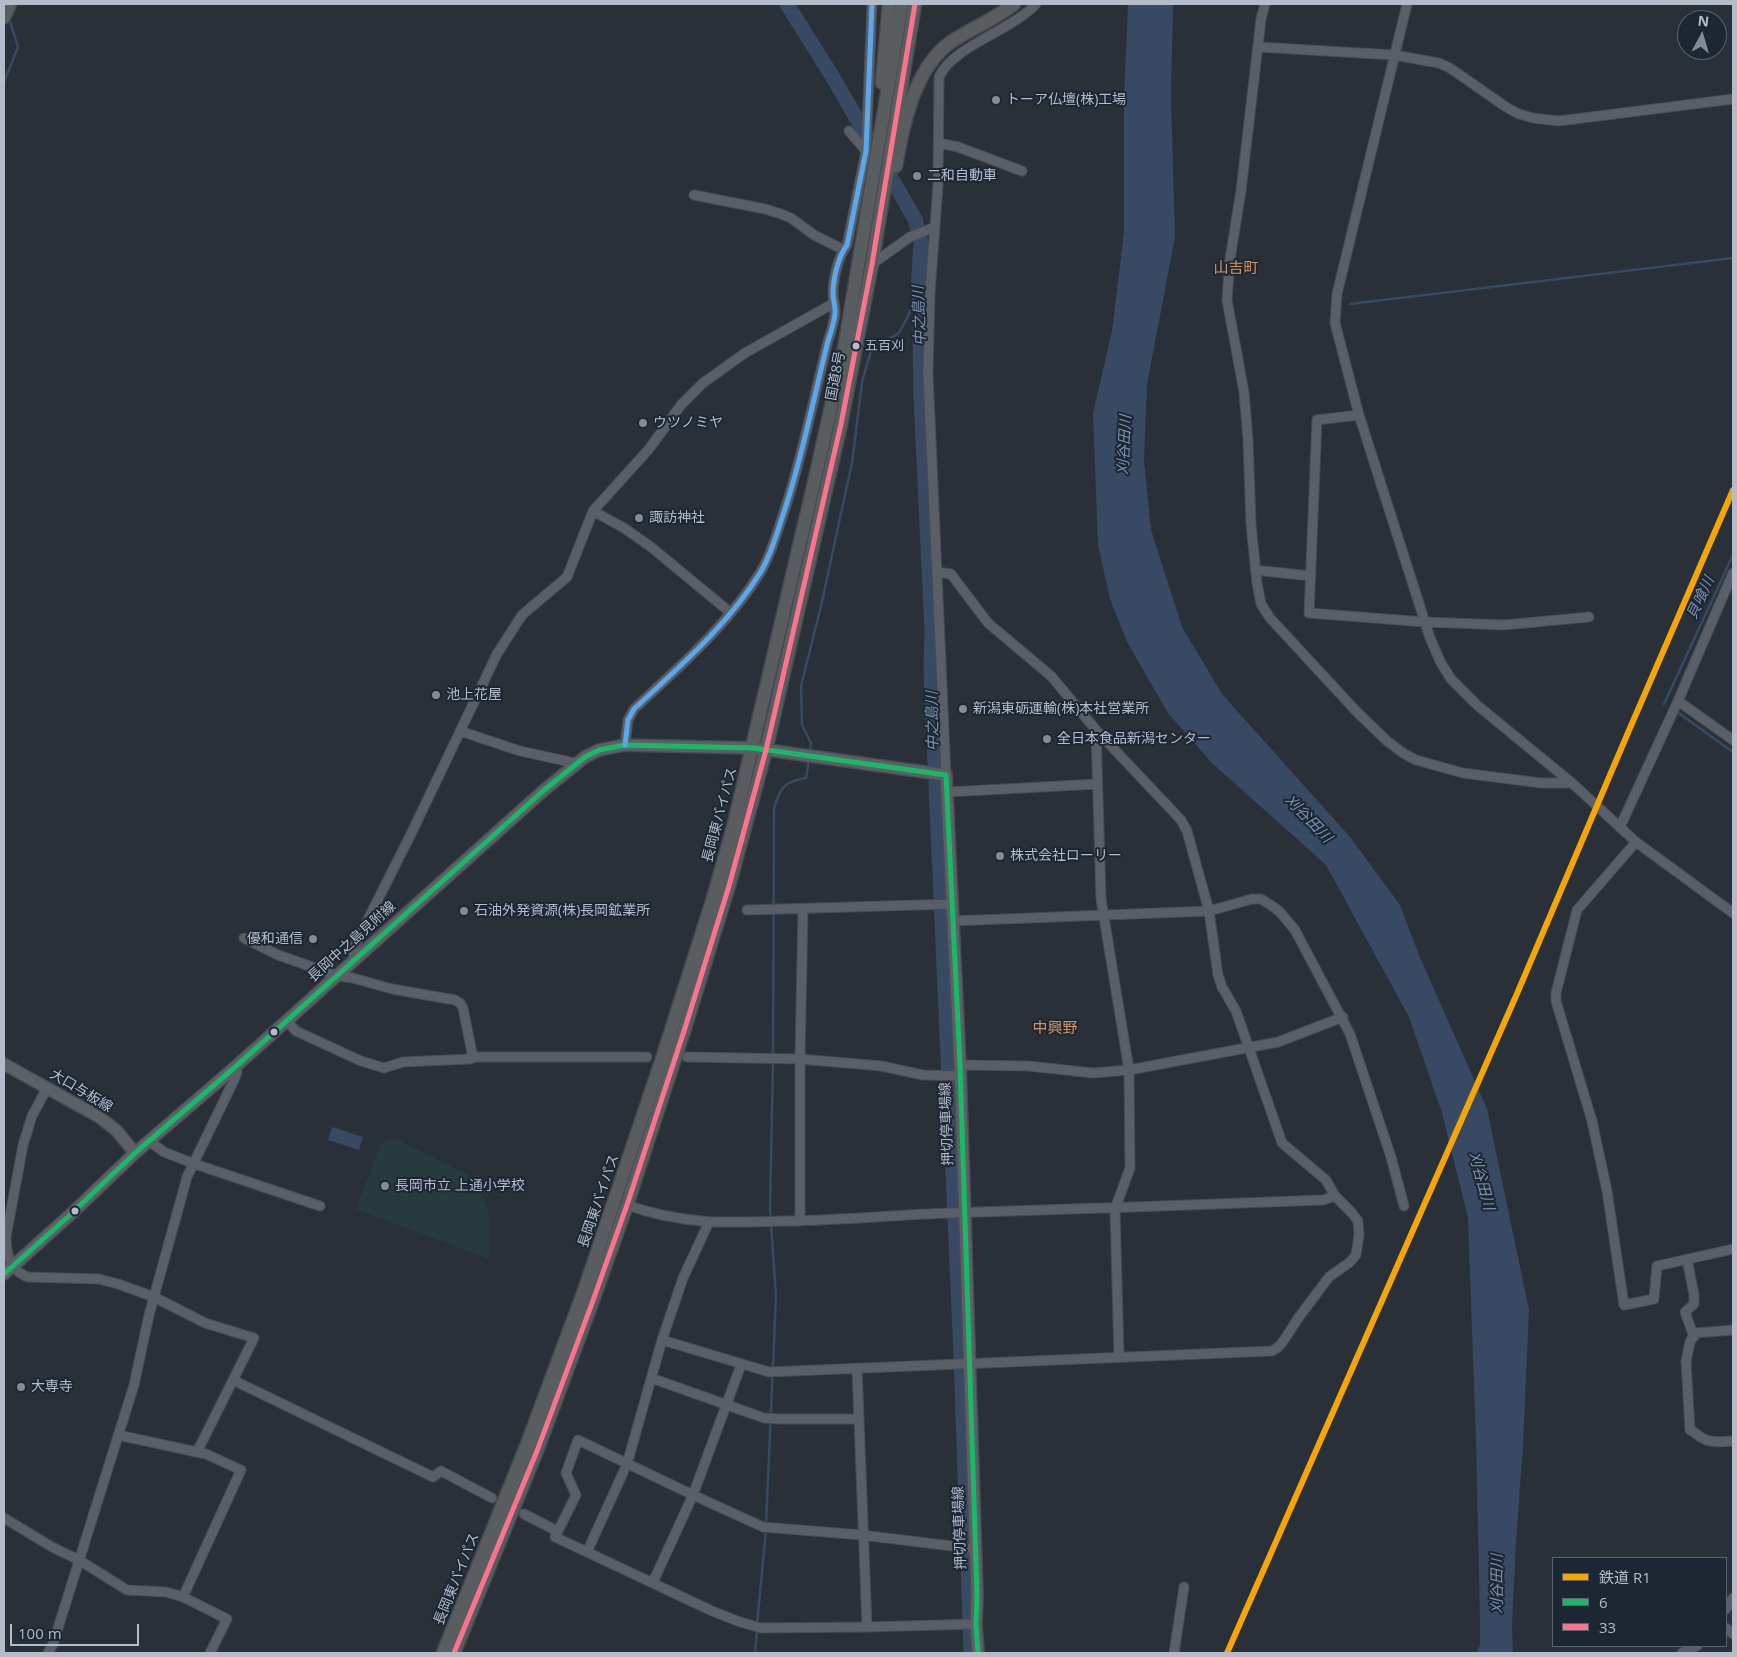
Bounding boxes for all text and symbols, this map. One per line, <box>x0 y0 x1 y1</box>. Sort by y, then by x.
north arrow <box>1677 10 1727 60</box>
text: N <box>1697 11 1710 31</box>
place label: トーア仏壇(株)工場 <box>1006 92 1126 108</box>
marker: トーア仏壇(株)工場 <box>990 94 1002 106</box>
place label: 二和自動車 <box>927 168 997 184</box>
marker: 二和自動車 <box>911 170 923 182</box>
district label: 山吉町 <box>1214 260 1258 278</box>
water label: 中之島川 <box>910 286 930 346</box>
place label: 五百刈 <box>865 338 904 354</box>
marker: 五百刈 <box>851 341 861 351</box>
street label: 国道8号 <box>823 350 849 402</box>
place label: ウツノミヤ <box>653 415 723 431</box>
water label: 刈谷田川 <box>1114 415 1136 475</box>
marker: ウツノミヤ <box>637 417 649 429</box>
place label: 諏訪神社 <box>649 510 705 526</box>
marker: 諏訪神社 <box>633 512 645 524</box>
water label: 貝喰川 <box>1683 574 1719 622</box>
place label: 池上花屋 <box>446 687 502 703</box>
marker: 池上花屋 <box>430 689 442 701</box>
water label: 中之島川 <box>923 691 943 751</box>
place label: 新潟東砺運輸(株)本社営業所 <box>973 701 1149 717</box>
marker: 新潟東砺運輸(株)本社営業所 <box>957 703 969 715</box>
place label: 全日本食品新潟センター <box>1057 731 1211 747</box>
marker: 全日本食品新潟センター <box>1041 733 1053 745</box>
street label: 長岡東バイパス <box>699 765 741 865</box>
water label: 刈谷田川 <box>1281 791 1335 847</box>
place label: 株式会社ローリー <box>1010 848 1122 864</box>
marker: 株式会社ローリー <box>994 850 1006 862</box>
street label: 長岡中之島見附線 <box>305 898 399 986</box>
place label: 石油外発資源(株)長岡鉱業所 <box>474 903 650 919</box>
marker: 石油外発資源(株)長岡鉱業所 <box>458 905 470 917</box>
place label: 優和通信 <box>247 931 303 947</box>
marker: 優和通信 <box>307 933 319 945</box>
district label: 中興野 <box>1033 1020 1077 1038</box>
unlabelled marker <box>269 1027 279 1037</box>
street label: 大口与板線 <box>47 1066 115 1116</box>
street label: 押切停車場線 <box>937 1082 957 1166</box>
water label: 刈谷田川 <box>1465 1150 1497 1212</box>
street label: 長岡東バイパス <box>575 1152 623 1250</box>
place label: 長岡市立 上通小学校 <box>395 1178 525 1194</box>
marker: 長岡市立 上通小学校 <box>379 1180 391 1192</box>
unlabelled marker <box>70 1206 80 1216</box>
place label: 大専寺 <box>31 1379 73 1395</box>
marker: 大専寺 <box>15 1381 27 1393</box>
street label: 押切停車場線 <box>950 1486 970 1570</box>
street label: 長岡東バイパス <box>431 1530 483 1628</box>
water label: 刈谷田川 <box>1489 1554 1507 1614</box>
legend <box>1552 1557 1727 1647</box>
text: 鉄道 R1 <box>1599 1567 1651 1587</box>
text: 6 <box>1599 1592 1608 1612</box>
scale bar <box>12 1614 141 1646</box>
text: 33 <box>1599 1617 1616 1637</box>
text: 100 m <box>18 1623 62 1643</box>

